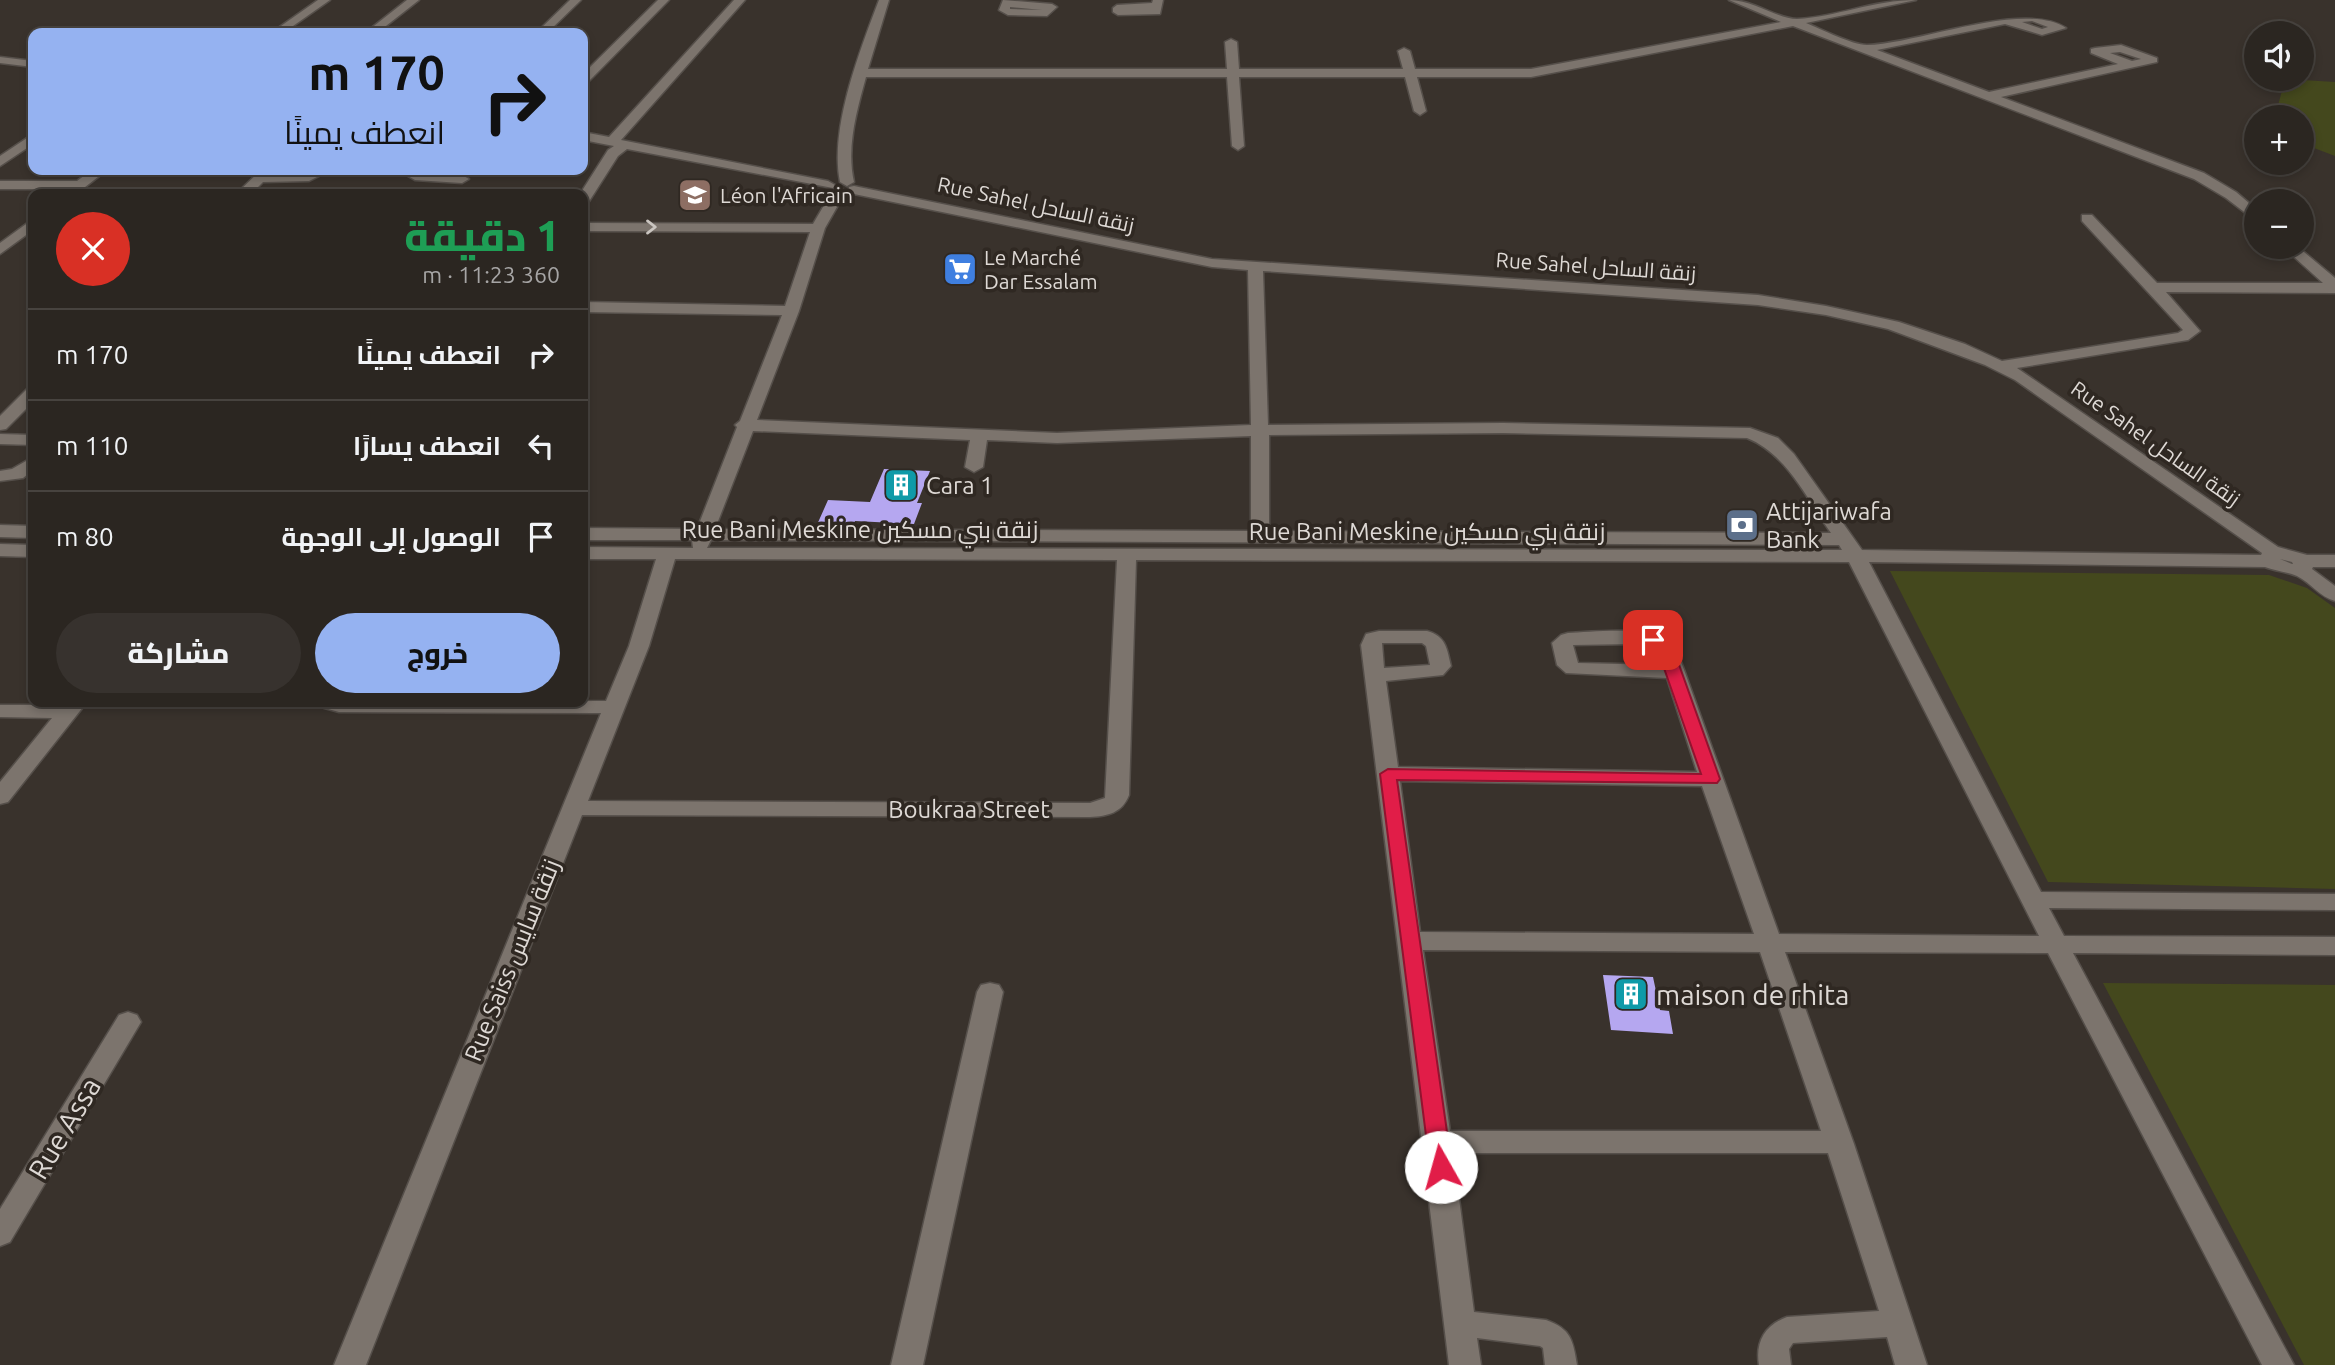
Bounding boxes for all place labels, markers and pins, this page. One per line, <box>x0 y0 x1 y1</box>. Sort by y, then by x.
school or university icon: Léon l'Africain <box>676 176 714 214</box>
place label: Léon l'Africain <box>720 183 853 207</box>
place label: Le Marché Dar Essalam <box>984 245 1098 293</box>
supermarket icon: Le Marché Dar Essalam <box>941 250 979 288</box>
building icon: Cara 1 <box>882 466 920 504</box>
place label: Cara 1 <box>926 472 994 499</box>
place label: Attijariwafa Bank <box>1766 498 1892 553</box>
bank icon: Attijariwafa Bank <box>1723 506 1761 544</box>
pin <box>1623 610 1683 670</box>
building icon: maison de rhita <box>1612 975 1650 1013</box>
place label: maison de rhita <box>1656 979 1849 1010</box>

